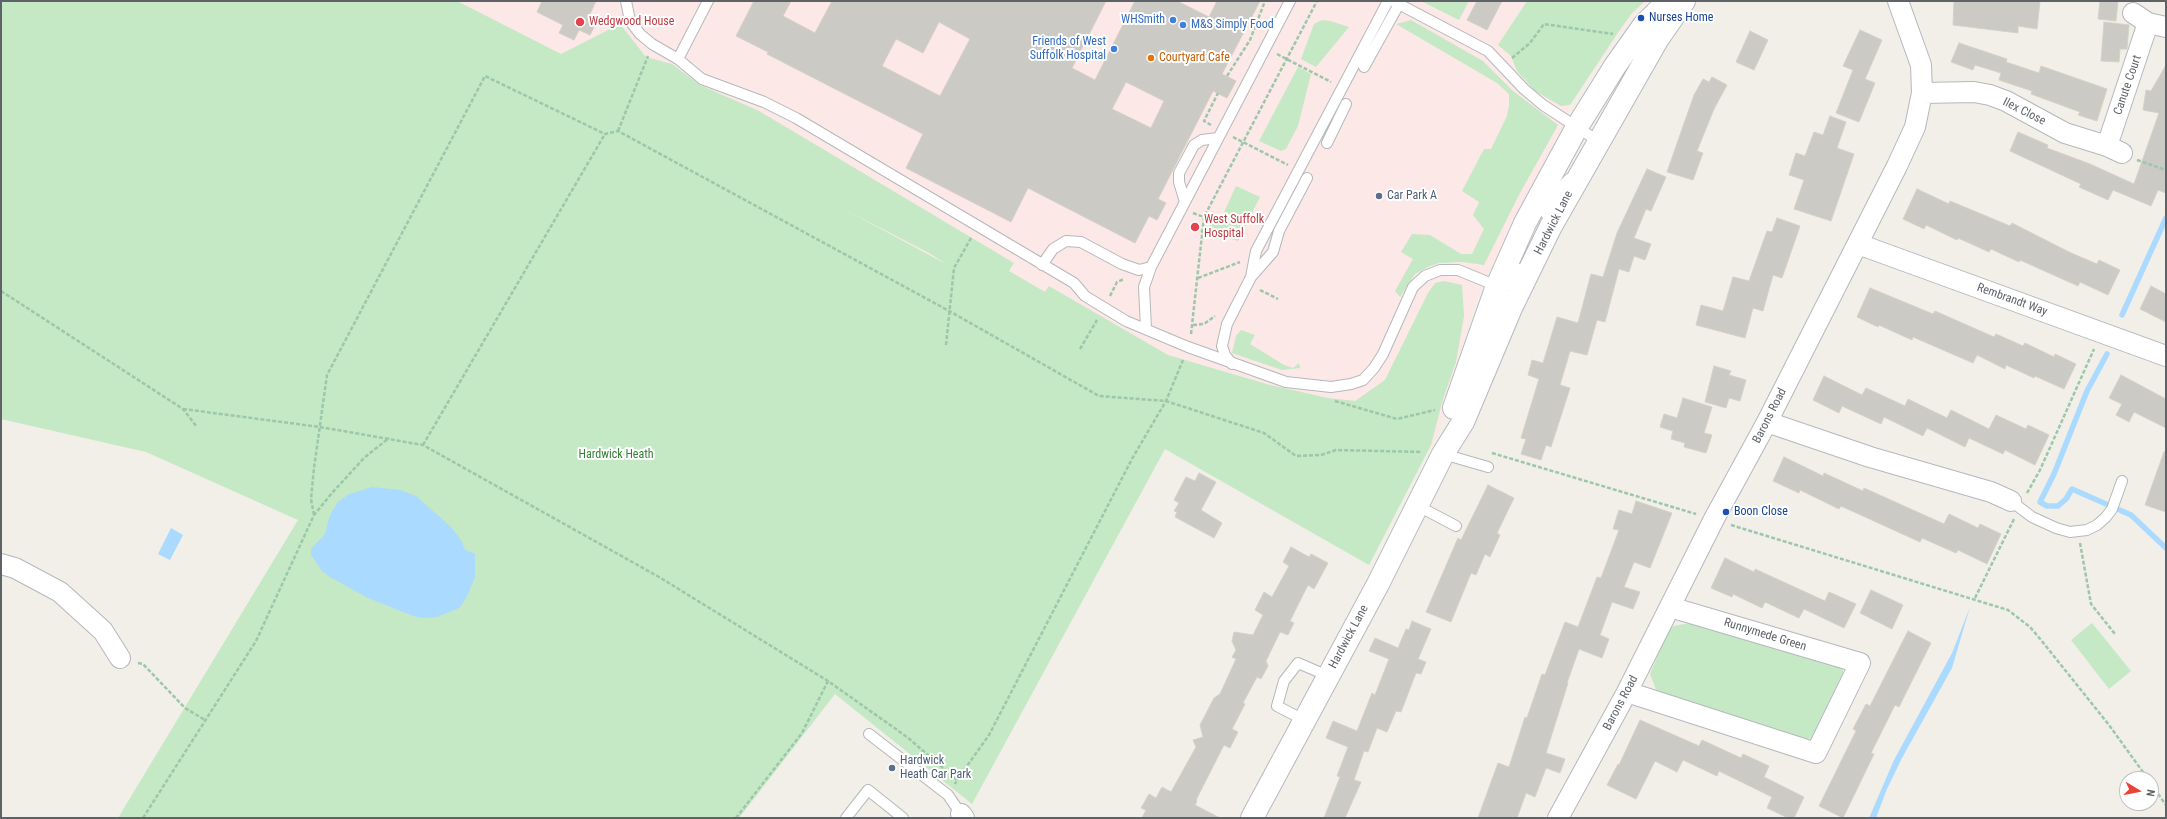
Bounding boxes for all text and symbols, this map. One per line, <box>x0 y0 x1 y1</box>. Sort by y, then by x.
place label: Nurses Home <box>1649 11 1713 25</box>
place label: WHSmith <box>1121 13 1165 27</box>
marker: Nurses Home <box>1636 13 1646 23</box>
place label: Wedgwood House <box>589 15 674 29</box>
marker: WHSmith <box>1168 15 1178 25</box>
marker: Wedgwood House <box>574 16 586 28</box>
place label: M&S Simply Food <box>1191 18 1274 32</box>
marker: M&S Simply Food <box>1178 20 1188 30</box>
place label: Friends of West Suffolk Hospital <box>1030 35 1106 63</box>
marker: Friends of West Suffolk Hospital <box>1109 44 1119 54</box>
place label: Courtyard Cafe <box>1159 51 1230 65</box>
marker: Courtyard Cafe <box>1146 53 1156 63</box>
street label: Canute Court <box>2111 53 2145 117</box>
street label: Ilex Close <box>2000 95 2048 129</box>
place label: Car Park A <box>1387 189 1437 203</box>
street label: Hardwick Lane <box>1532 189 1576 257</box>
marker: Car Park A <box>1374 191 1384 201</box>
place label: West Suffolk Hospital <box>1204 213 1264 241</box>
marker: West Suffolk Hospital <box>1189 221 1201 233</box>
street label: Rembrandt Way <box>1975 281 2049 319</box>
street label: Barons Road <box>1750 386 1790 446</box>
park label: Hardwick Heath <box>578 448 654 462</box>
place label: Boon Close <box>1734 505 1788 519</box>
marker: Boon Close <box>1721 507 1731 517</box>
street label: Hardwick Lane <box>1326 603 1372 671</box>
street label: Runnymede Green <box>1722 616 1808 654</box>
street label: Barons Road <box>1601 673 1641 733</box>
place label: Hardwick Heath Car Park <box>900 754 971 782</box>
marker: Hardwick Heath Car Park <box>887 763 897 773</box>
north arrow <box>2119 771 2159 811</box>
text: N <box>2143 789 2157 797</box>

